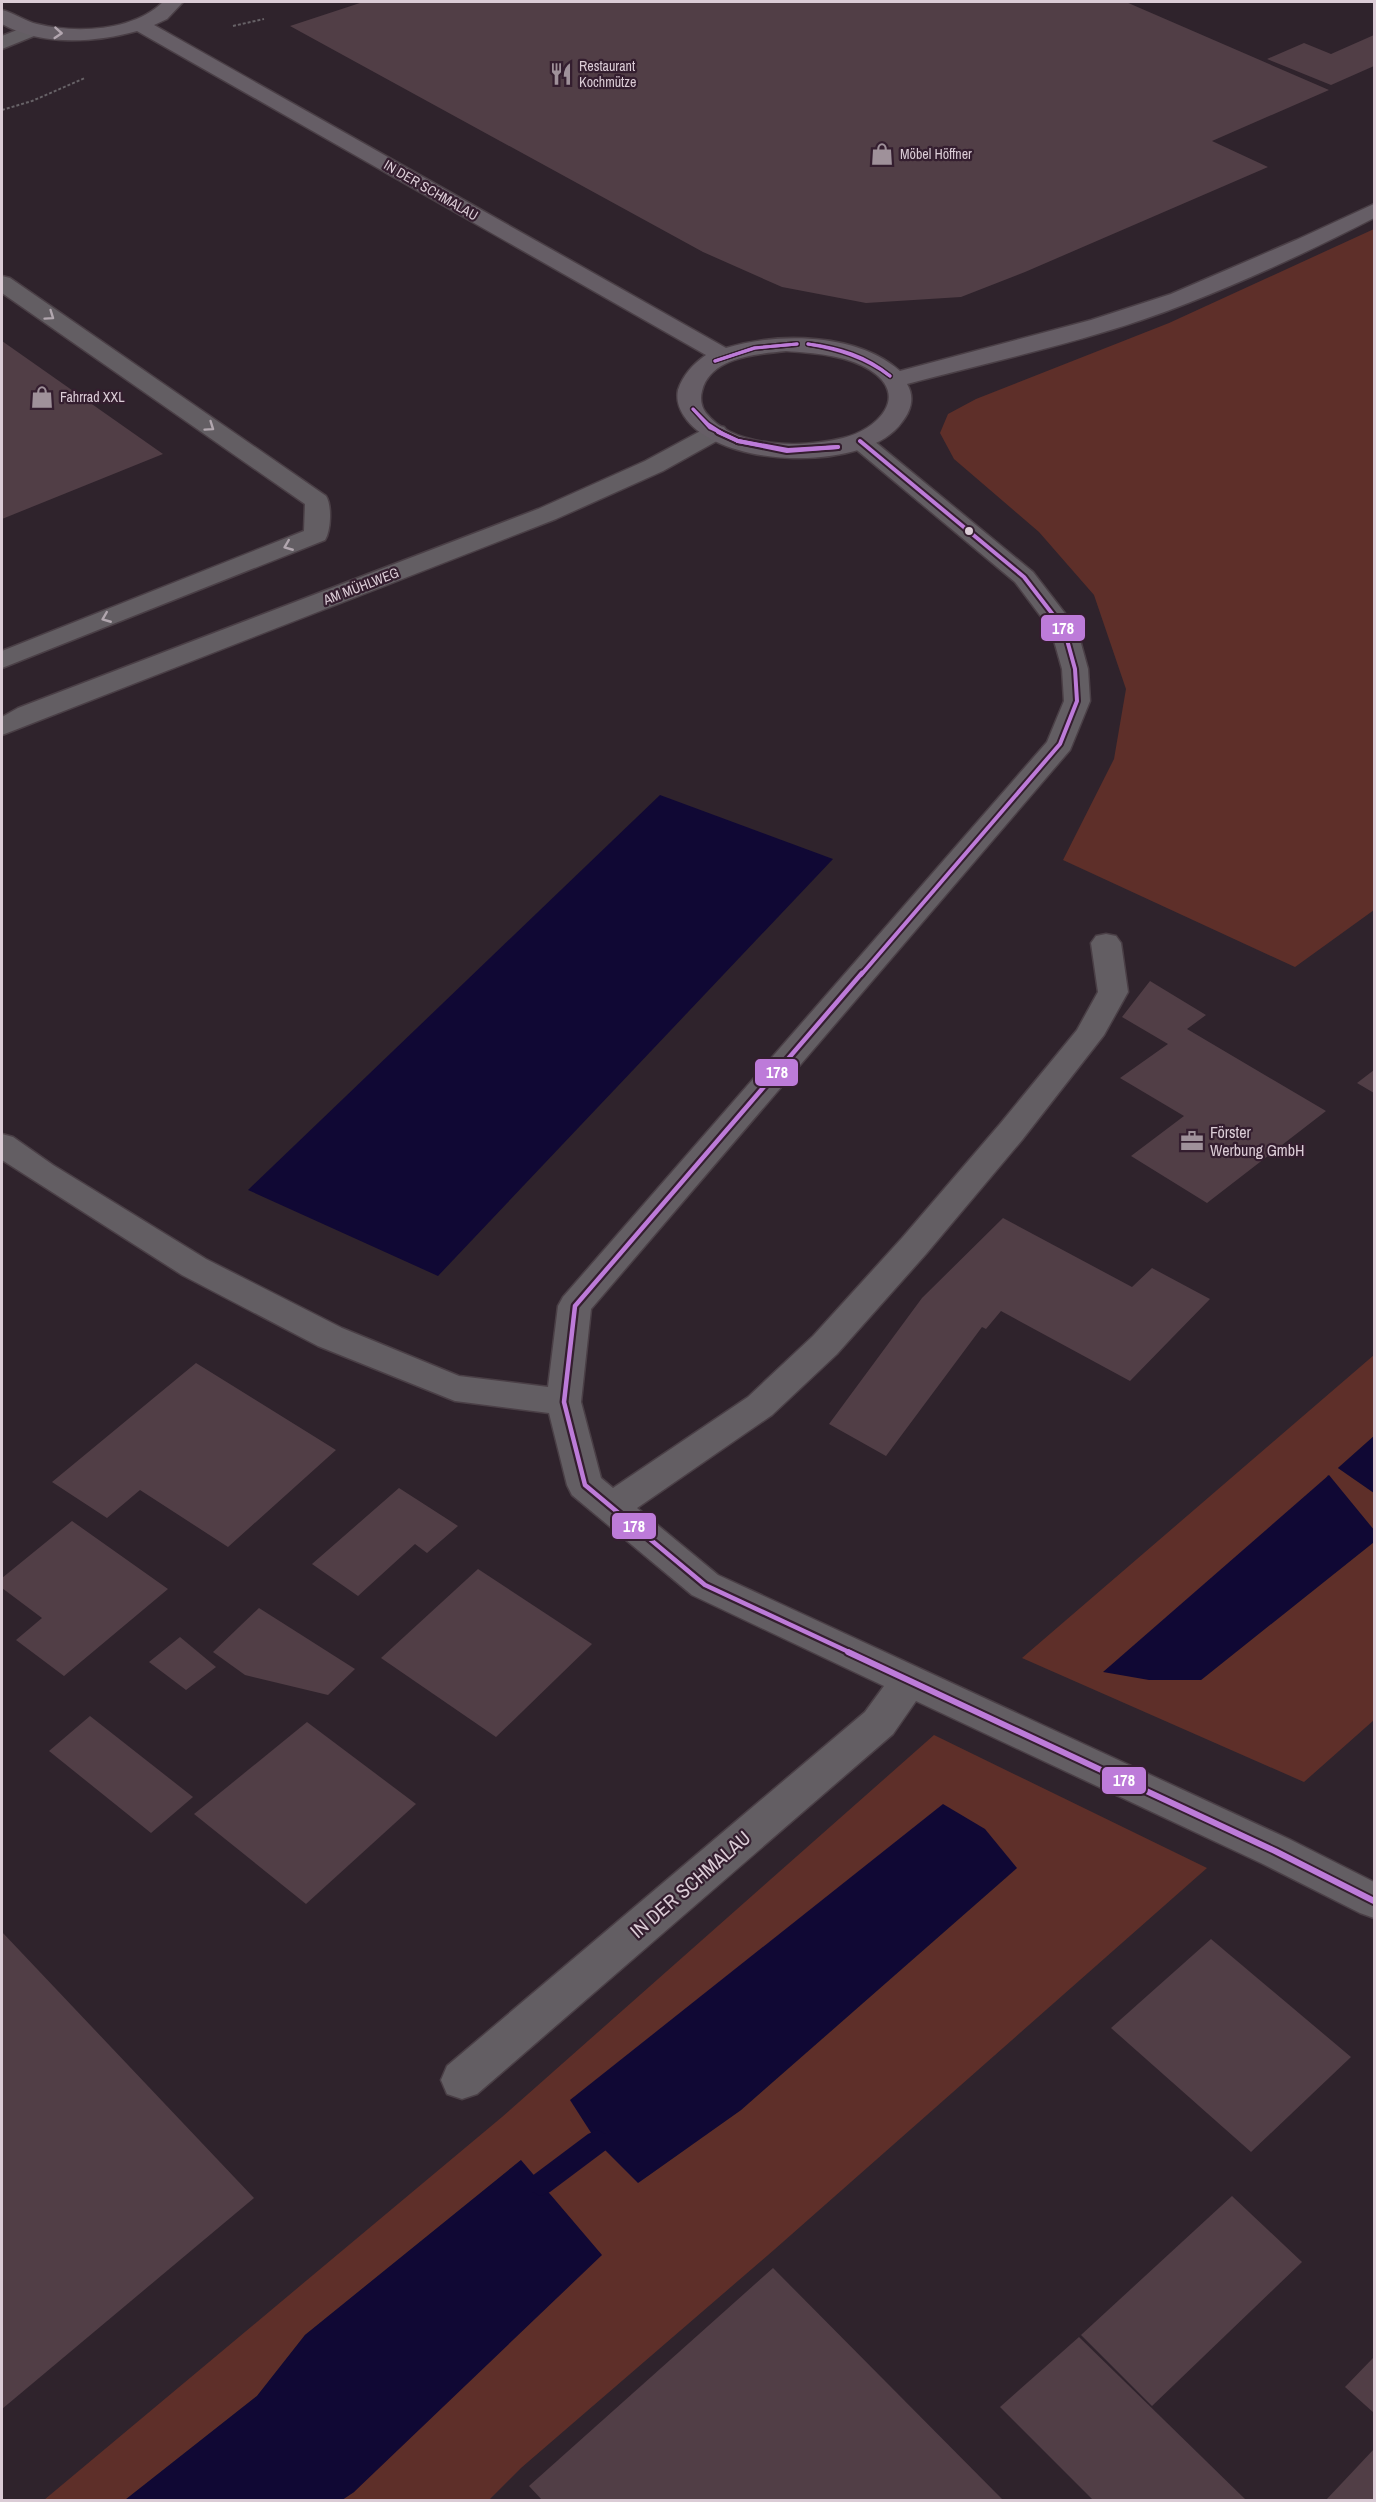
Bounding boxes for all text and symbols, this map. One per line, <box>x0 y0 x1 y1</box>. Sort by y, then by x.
one-way arrow <box>54 26 63 39</box>
place label: Restaurant Kochmütze <box>579 57 636 91</box>
restaurant icon: Restaurant Kochmütze <box>548 61 574 87</box>
shop icon: Möbel Höffner <box>869 141 895 167</box>
place label: Möbel Höffner <box>900 145 972 163</box>
street label: IN DER SCHMALAU <box>381 156 481 224</box>
one-way arrow <box>43 309 54 320</box>
shop icon: Fahrrad XXL <box>29 384 55 410</box>
place label: Fahrrad XXL <box>60 388 125 406</box>
one-way arrow <box>203 420 214 431</box>
unlabelled marker <box>963 525 975 537</box>
one-way arrow <box>283 539 293 552</box>
street label: AM MÜHLWEG <box>320 563 401 609</box>
one-way arrow <box>102 611 113 623</box>
line badge: 178 <box>1040 614 1086 642</box>
text: 178 <box>1052 617 1074 639</box>
line badge: 178 <box>754 1058 799 1087</box>
text: 178 <box>766 1061 788 1083</box>
place label: Förster Werbung GmbH <box>1210 1121 1305 1161</box>
office icon: Förster Werbung GmbH <box>1179 1128 1205 1154</box>
line badge: 178 <box>611 1512 657 1540</box>
text: 178 <box>623 1515 645 1537</box>
line badge: 178 <box>1101 1766 1147 1795</box>
text: 178 <box>1113 1769 1135 1791</box>
street label: IN DER SCHMALAU <box>624 1824 756 1944</box>

